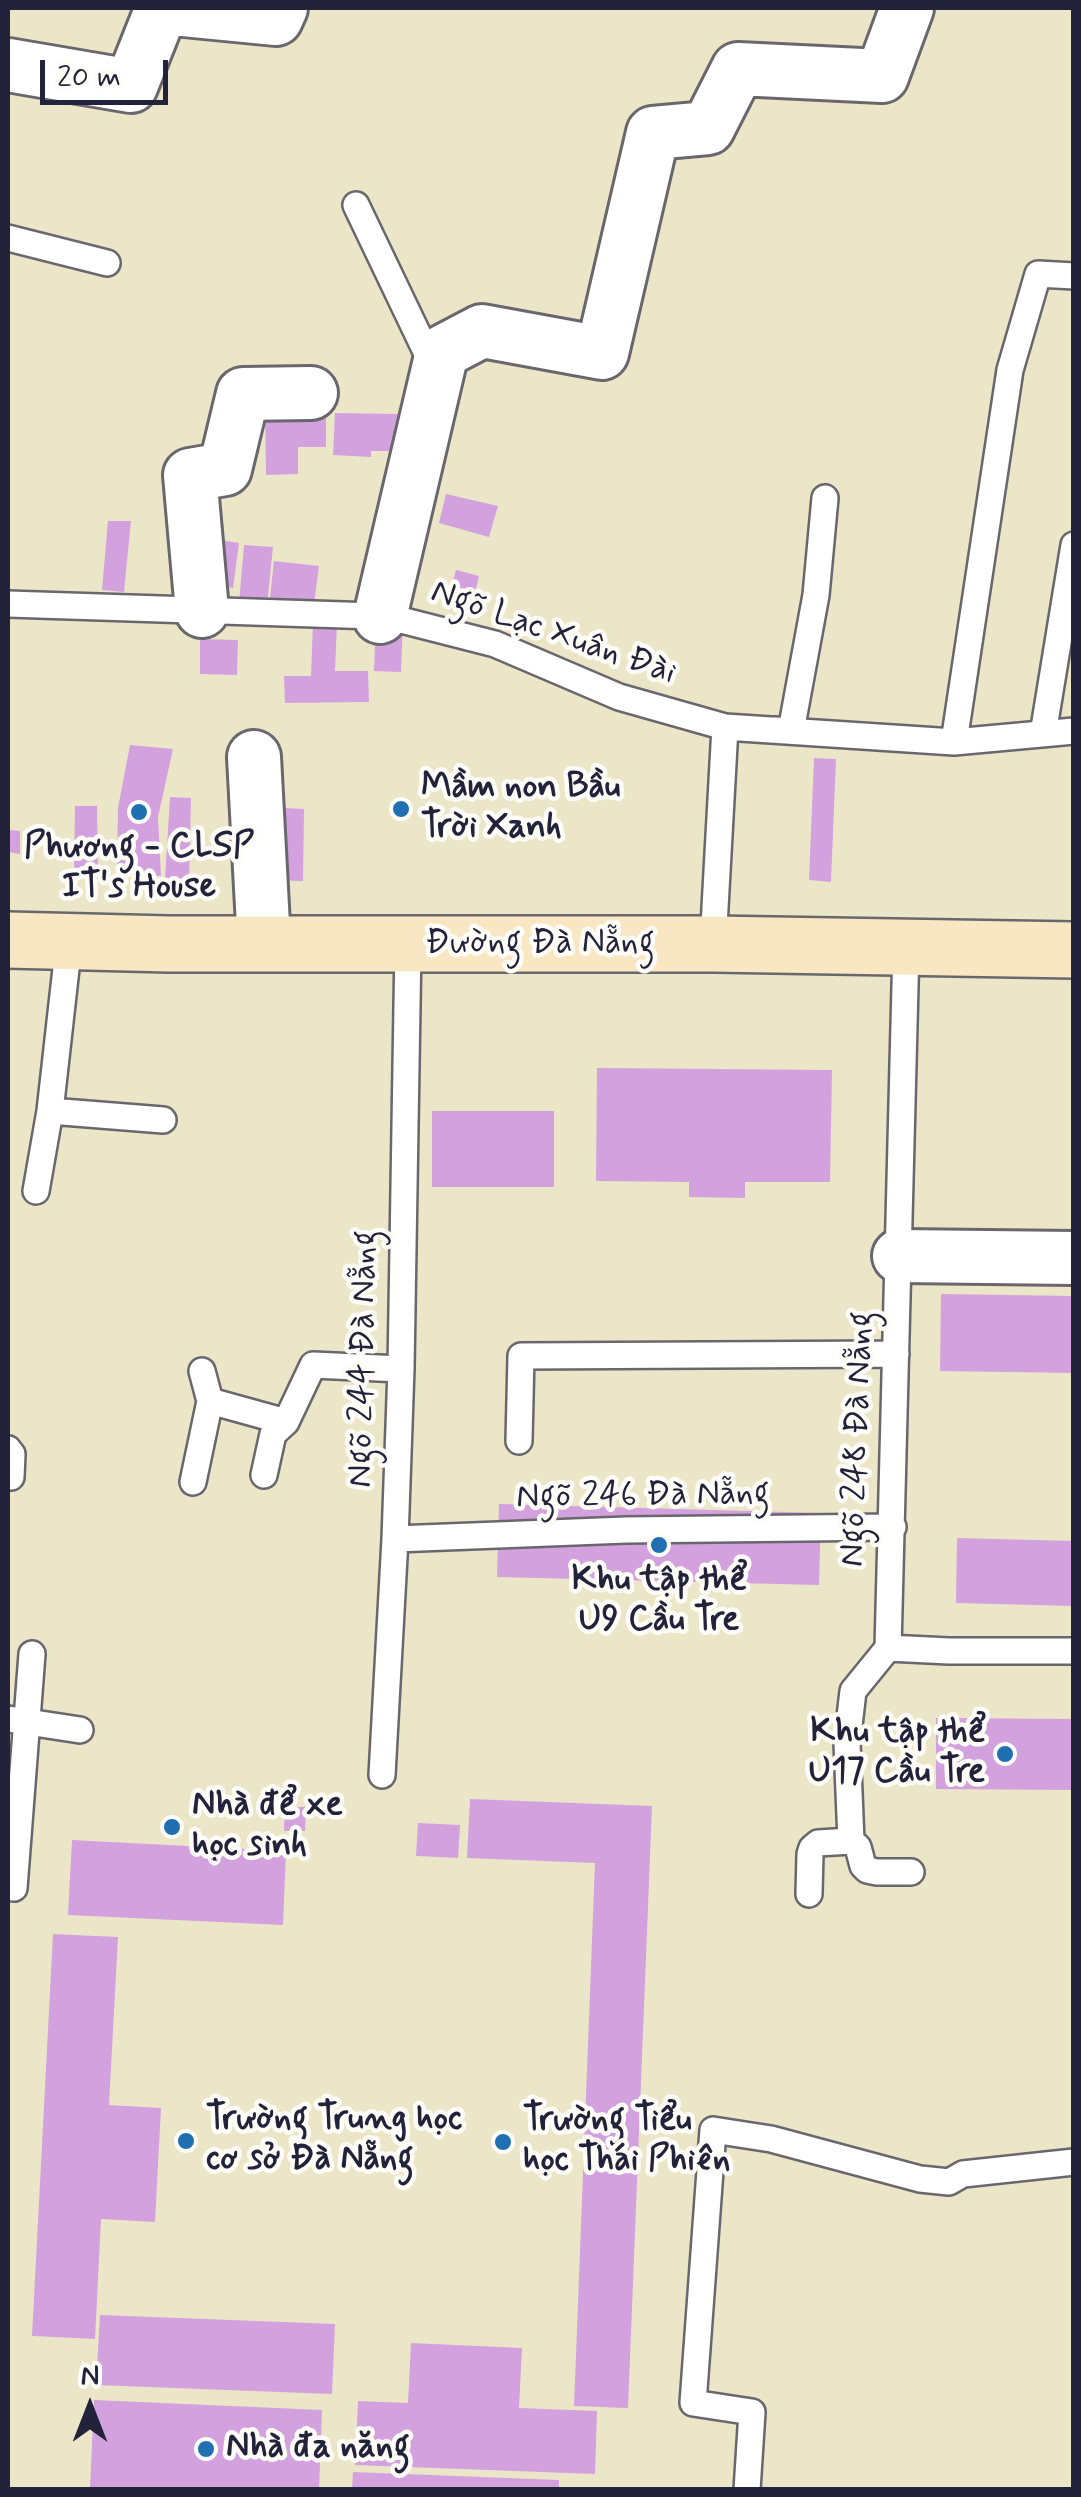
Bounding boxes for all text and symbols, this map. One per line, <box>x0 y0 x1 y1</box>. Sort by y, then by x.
scale bar <box>45 40 172 102</box>
text: 20 m <box>57 58 121 97</box>
street label: Ngõ Lạc Xuân Đài <box>425 572 681 696</box>
place label: Mầm non Bầu Trời Xanh <box>421 768 620 850</box>
marker: Mầm non Bầu Trời Xanh <box>390 798 412 820</box>
marker: Phương - CLSP IT's House <box>128 801 150 823</box>
place label: Phương - CLSP IT's House <box>24 828 254 910</box>
street label: Đường Đà Nẵng <box>425 924 655 966</box>
street label: Ngõ 244 Đà Nẵng <box>342 1230 388 1488</box>
street label: Ngõ 248 Đà Nẵng <box>834 1310 884 1568</box>
street label: Ngõ 246 Đà Nẵng <box>516 1474 770 1520</box>
marker: Khu tập thể U9 Cầu Tre <box>648 1534 670 1556</box>
place label: Khu tập thể U9 Cầu Tre <box>572 1561 746 1643</box>
place label: Khu tập thể U17 Cầu Tre <box>808 1713 985 1795</box>
marker: Khu tập thể U17 Cầu Tre <box>994 1743 1016 1765</box>
place label: Nhà để xe học sinh <box>192 1786 343 1868</box>
marker: Nhà để xe học sinh <box>161 1816 183 1838</box>
place label: Trường Trung học cơ sở Đà Nẵng <box>206 2100 462 2182</box>
place label: Trường Tiểu học Thái Phiên <box>523 2101 730 2183</box>
marker: Trường Trung học cơ sở Đà Nẵng <box>175 2130 197 2152</box>
marker: Trường Tiểu học Thái Phiên <box>492 2131 514 2153</box>
north arrow <box>40 2357 140 2457</box>
text: N <box>81 2358 99 2395</box>
place label: Nhà đa năng <box>226 2428 410 2470</box>
marker: Nhà đa năng <box>195 2438 217 2460</box>

